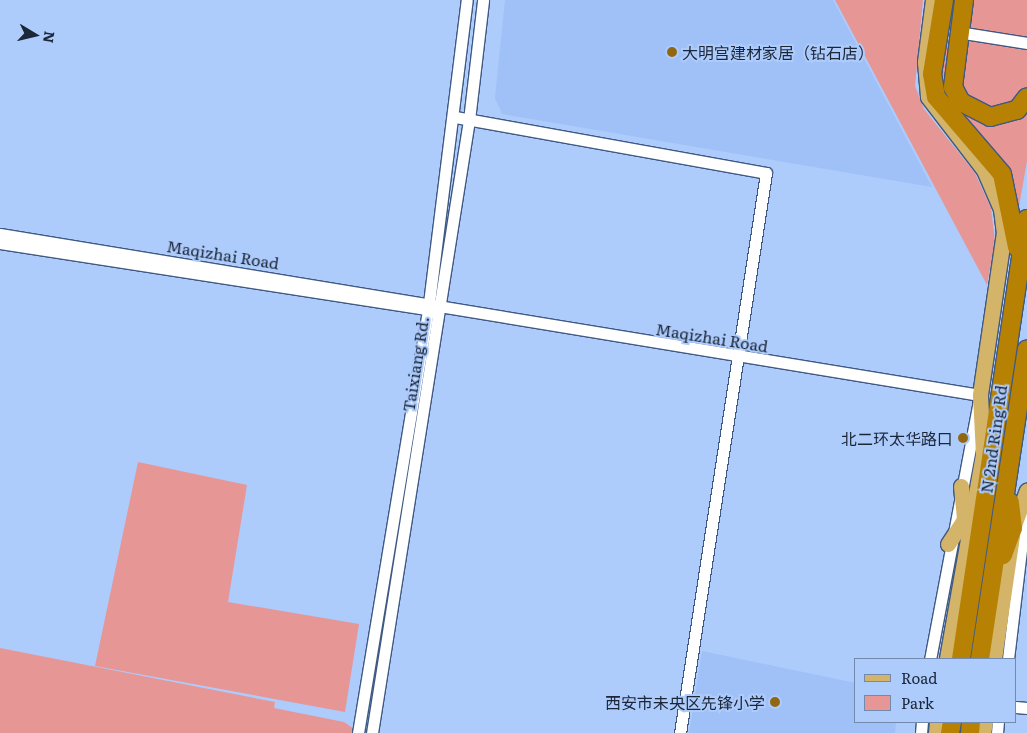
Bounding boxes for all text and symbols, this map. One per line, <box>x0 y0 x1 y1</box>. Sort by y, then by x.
north arrow <box>10 10 60 60</box>
text: N <box>39 30 61 45</box>
place label: 大明宫建材家居（钻石店） <box>682 42 874 62</box>
marker: 大明宫建材家居（钻石店） <box>666 46 678 58</box>
street label: Maqizhai Road <box>165 236 281 272</box>
street label: Taixiang Rd. <box>398 315 432 413</box>
street label: Maqizhai Road <box>654 319 770 355</box>
street label: N 2nd Ring Rd <box>976 384 1010 494</box>
place label: 北二环太华路口 <box>841 428 953 448</box>
marker: 北二环太华路口 <box>957 432 969 444</box>
legend <box>854 658 1017 723</box>
text: Road <box>901 666 937 689</box>
text: Park <box>901 691 934 714</box>
place label: 西安市未央区先锋小学 <box>605 692 765 712</box>
marker: 西安市未央区先锋小学 <box>769 696 781 708</box>

